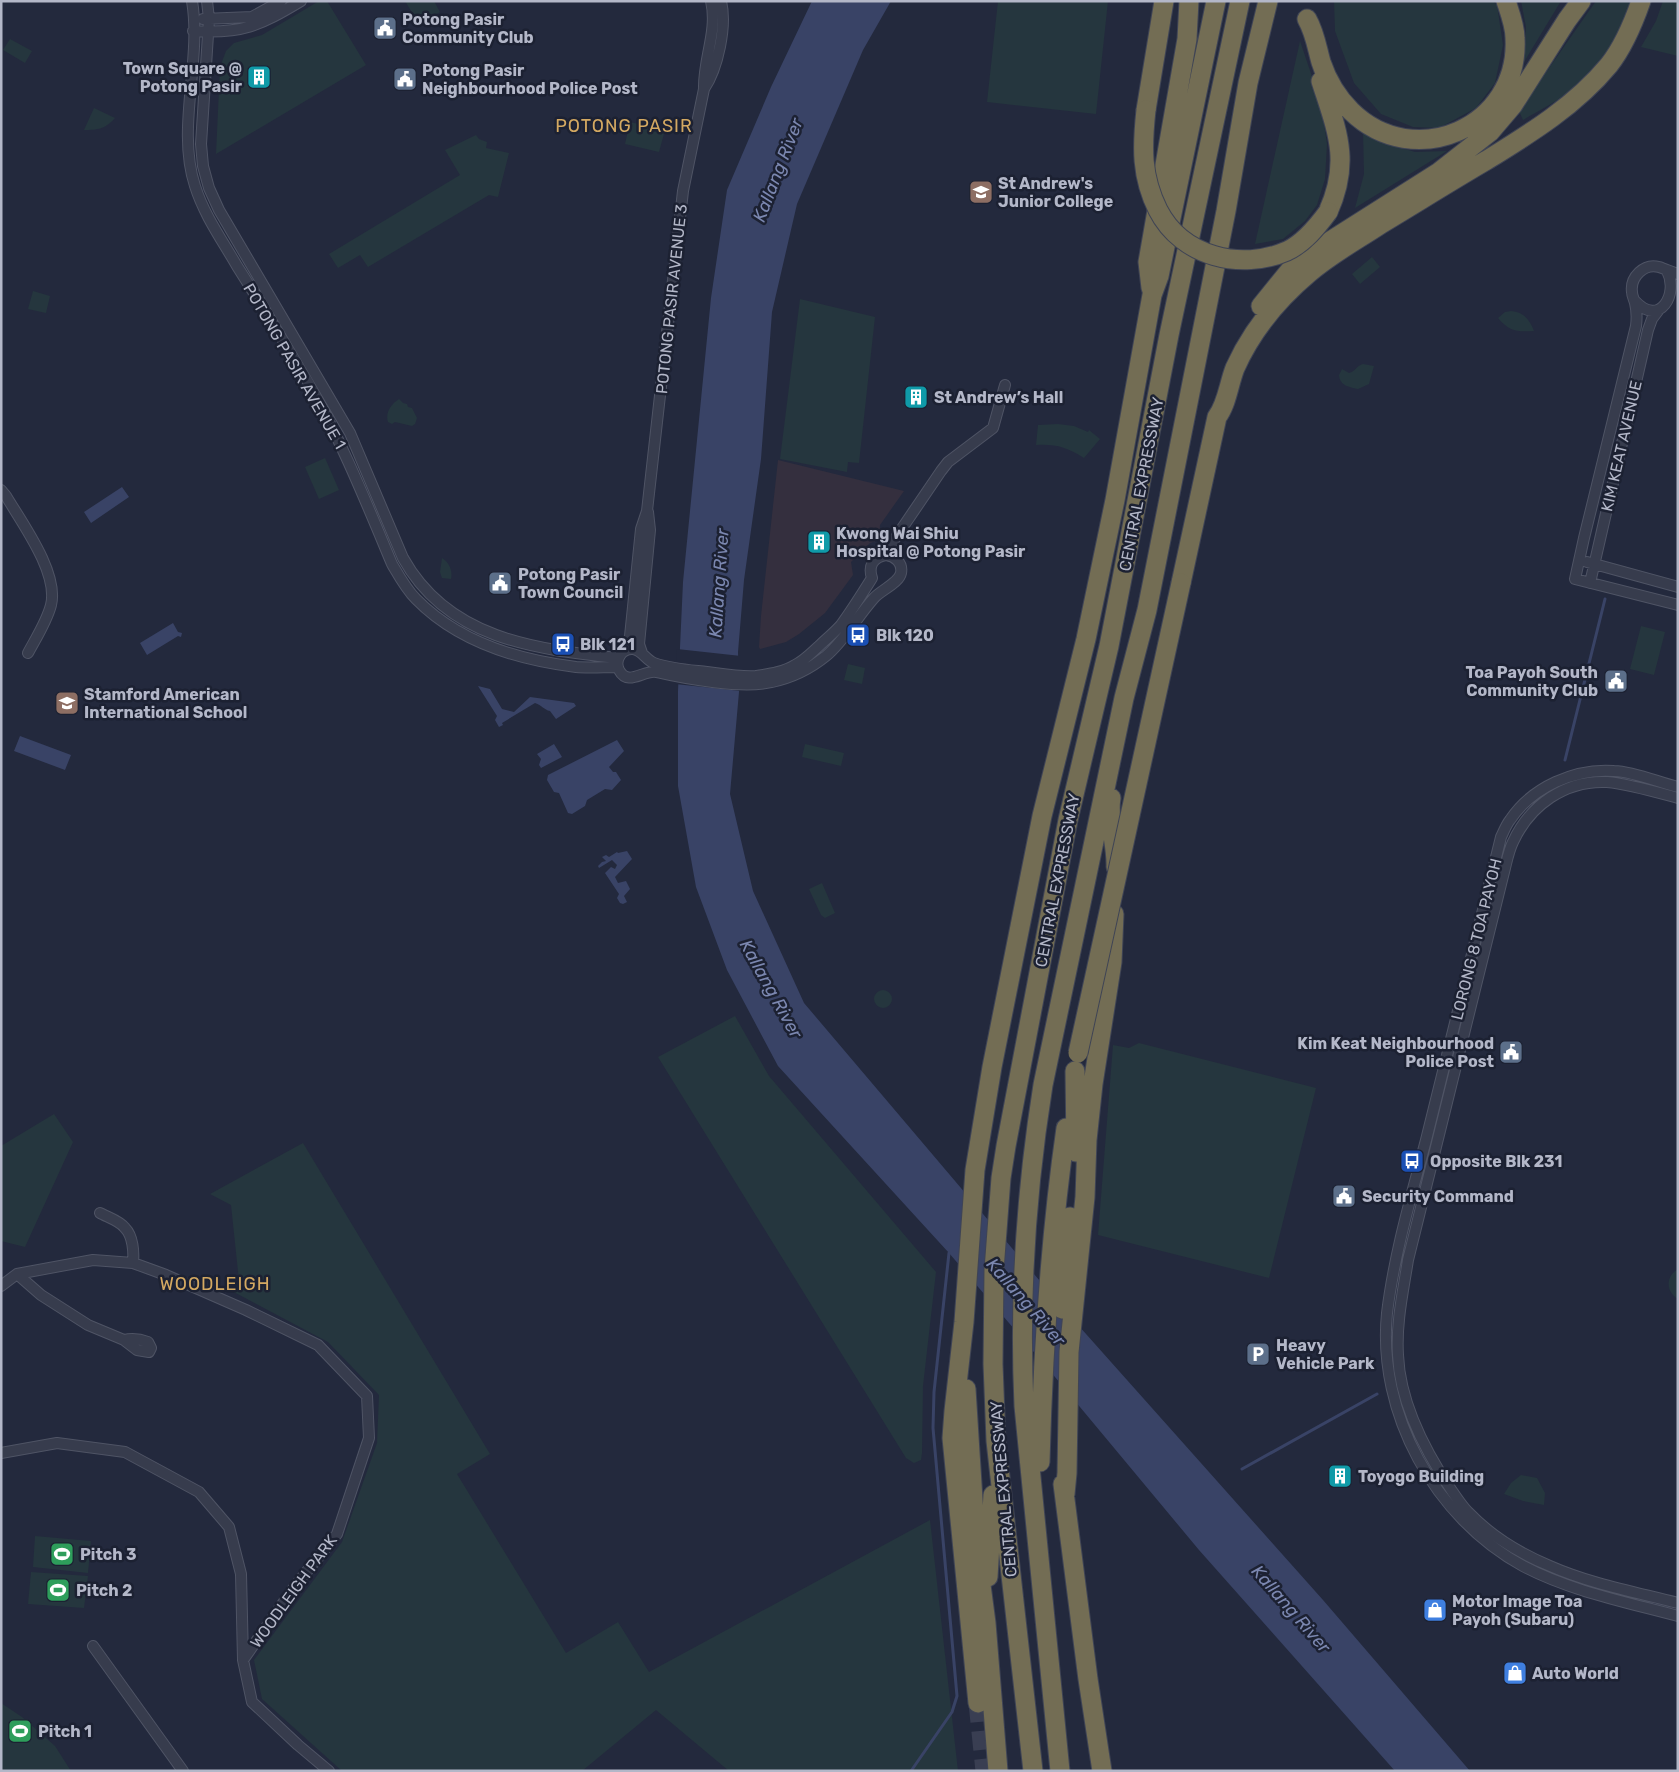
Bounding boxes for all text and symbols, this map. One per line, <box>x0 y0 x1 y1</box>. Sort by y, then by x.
place label: Potong Pasir Community Club <box>402 10 534 47</box>
public building icon: Potong Pasir Community Club <box>372 15 398 41</box>
place label: Town Square @ Potong Pasir <box>123 59 243 96</box>
place label: Potong Pasir Neighbourhood Police Post <box>422 61 638 98</box>
building icon: Town Square @ Potong Pasir <box>246 64 272 90</box>
public building icon: Potong Pasir Neighbourhood Police Post <box>392 66 418 92</box>
water label: Kallang River <box>748 114 808 225</box>
district label: POTONG PASIR <box>555 115 693 137</box>
place label: St Andrew's Junior College <box>998 174 1113 211</box>
school or university icon: St Andrew's Junior College <box>968 179 994 205</box>
street label: POTONG PASIR AVENUE 3 <box>652 203 691 395</box>
street label: POTONG PASIR AVENUE 1 <box>239 280 350 452</box>
street label: KIM KEAT AVENUE <box>1597 379 1646 514</box>
building icon: St Andrew’s Hall <box>903 384 929 410</box>
place label: St Andrew’s Hall <box>934 388 1063 407</box>
street label: CENTRAL EXPRESSWAY <box>1115 396 1168 573</box>
place label: Kwong Wai Shiu Hospital @ Potong Pasir <box>836 524 1026 561</box>
water label: Kallang River <box>704 527 734 638</box>
building icon: Kwong Wai Shiu Hospital @ Potong Pasir <box>806 529 832 555</box>
place label: Potong Pasir Town Council <box>518 565 623 602</box>
public building icon: Potong Pasir Town Council <box>487 570 513 596</box>
bus stop icon: Blk 120 <box>845 622 871 648</box>
place label: Blk 120 <box>876 626 934 645</box>
bus stop icon: Blk 121 <box>550 631 576 657</box>
place label: Blk 121 <box>580 635 635 654</box>
place label: Toa Payoh South Community Club <box>1466 663 1598 700</box>
public building icon: Toa Payoh South Community Club <box>1603 668 1629 694</box>
place label: Stamford American International School <box>84 685 247 722</box>
school or university icon: Stamford American International School <box>54 690 80 716</box>
street label: CENTRAL EXPRESSWAY <box>1031 792 1084 969</box>
street label: LORONG 8 TOA PAYOH <box>1447 856 1506 1022</box>
water label: Kallang River <box>735 936 808 1043</box>
place label: Kim Keat Neighbourhood Police Post <box>1297 1034 1495 1071</box>
public building icon: Kim Keat Neighbourhood Police Post <box>1498 1039 1524 1065</box>
bus stop icon: Opposite Blk 231 <box>1399 1148 1425 1174</box>
place label: Opposite Blk 231 <box>1430 1152 1562 1171</box>
public building icon: Security Command <box>1331 1183 1357 1209</box>
place label: Security Command <box>1362 1187 1514 1206</box>
water label: Kallang River <box>982 1254 1071 1351</box>
district label: WOODLEIGH <box>159 1273 271 1295</box>
place label: Heavy Vehicle Park <box>1276 1336 1375 1373</box>
parking icon: Heavy Vehicle Park <box>1245 1341 1271 1367</box>
street label: CENTRAL EXPRESSWAY <box>986 1400 1021 1578</box>
building icon: Toyogo Building <box>1327 1463 1353 1489</box>
place label: Toyogo Building <box>1358 1467 1484 1486</box>
street label: WOODLEIGH PARK <box>246 1531 341 1652</box>
sports icon: Pitch 3 <box>49 1541 75 1567</box>
place label: Pitch 3 <box>80 1545 137 1564</box>
water label: Kallang River <box>1247 1561 1336 1658</box>
sports icon: Pitch 2 <box>45 1577 71 1603</box>
place label: Pitch 2 <box>76 1581 133 1600</box>
place label: Motor Image Toa Payoh (Subaru) <box>1452 1592 1582 1629</box>
shop icon: Motor Image Toa Payoh (Subaru) <box>1422 1597 1448 1623</box>
shop icon: Auto World <box>1502 1660 1528 1686</box>
place label: Auto World <box>1532 1664 1619 1683</box>
sports icon: Pitch 1 <box>7 1718 33 1744</box>
place label: Pitch 1 <box>38 1722 92 1741</box>

